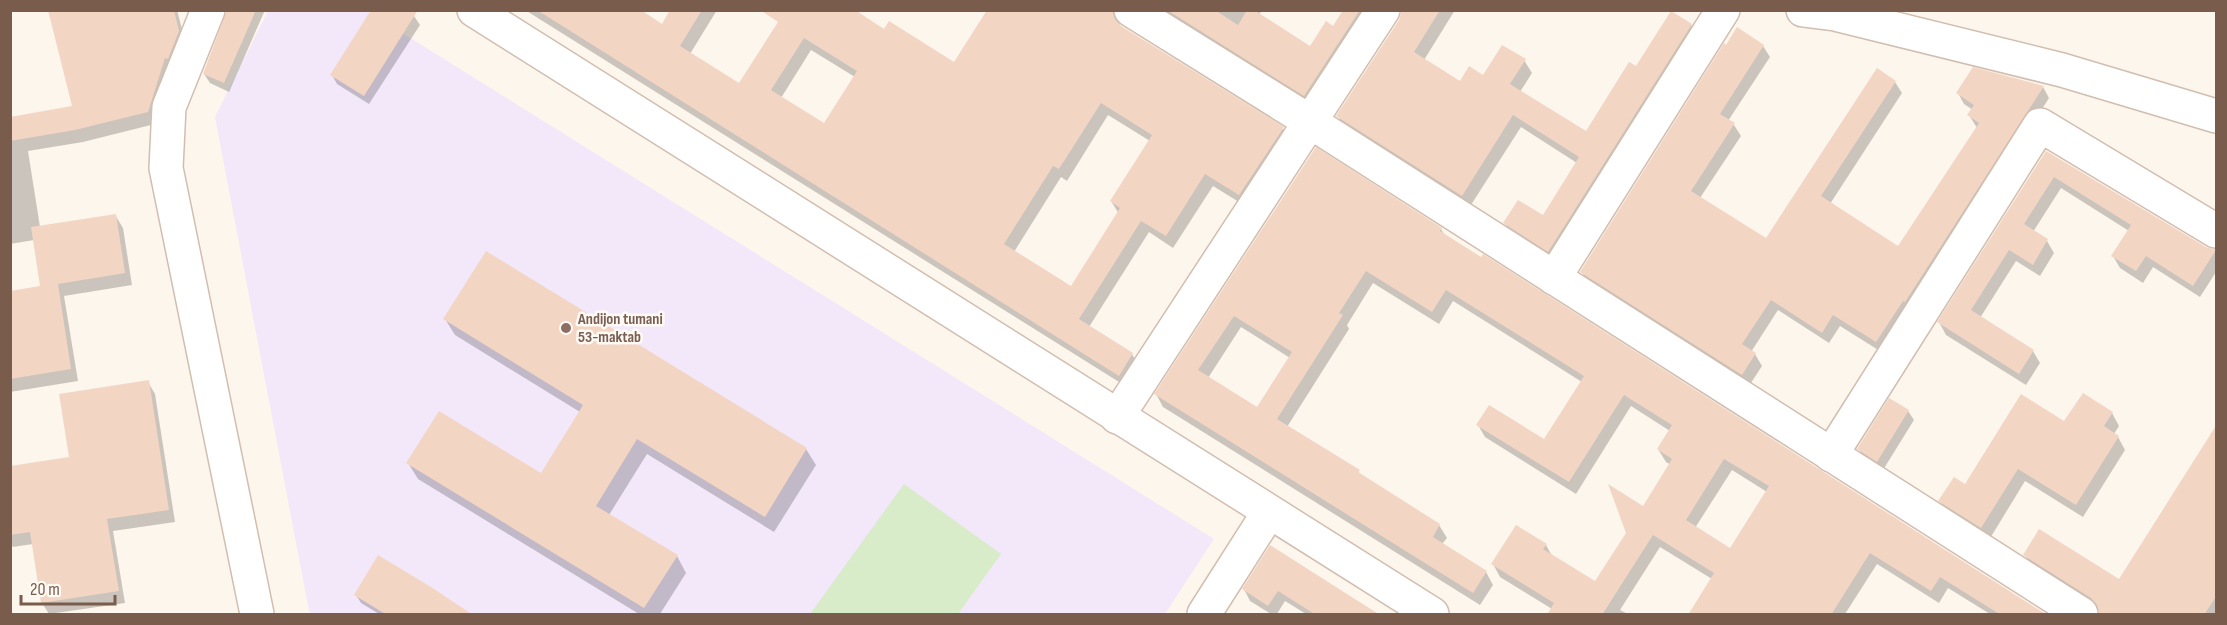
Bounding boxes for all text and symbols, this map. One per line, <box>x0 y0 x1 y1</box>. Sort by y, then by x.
place label: Andijon tumani 53-maktab <box>577 310 663 347</box>
marker: Andijon tumani 53-maktab <box>559 321 573 335</box>
scale bar <box>21 568 116 606</box>
text: 20 m <box>30 579 60 600</box>

